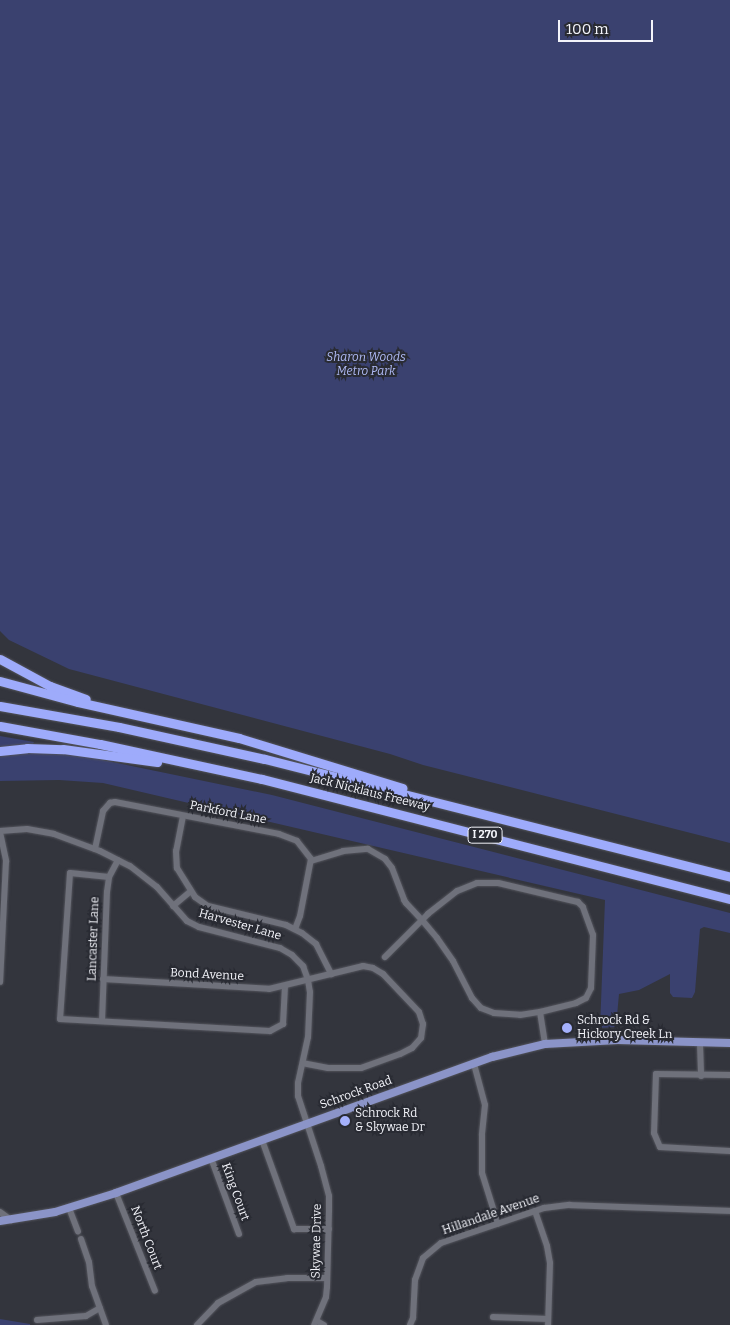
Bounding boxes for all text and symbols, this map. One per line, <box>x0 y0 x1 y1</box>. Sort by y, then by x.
scale bar <box>560 10 655 42</box>
text: 100 m <box>566 20 609 38</box>
park label: Sharon Woods Metro Park <box>326 351 406 379</box>
street label: Jack Nicklaus Freeway <box>309 771 431 815</box>
street label: Parkford Lane <box>188 799 268 827</box>
road number: I 270 <box>468 826 502 844</box>
street label: Lancaster Lane <box>85 897 103 981</box>
street label: Harvester Lane <box>197 906 283 944</box>
street label: Bond Avenue <box>170 966 244 984</box>
place label: Schrock Rd & Hickory Creek Ln <box>577 1014 672 1042</box>
marker: Schrock Rd & Hickory Creek Ln <box>561 1022 573 1034</box>
street label: Schrock Road <box>318 1073 394 1113</box>
place label: Schrock Rd & Skywae Dr <box>355 1107 425 1135</box>
marker: Schrock Rd & Skywae Dr <box>339 1115 351 1127</box>
street label: King Court <box>218 1161 252 1223</box>
street label: Hillandale Avenue <box>440 1192 542 1238</box>
street label: Skywae Drive <box>309 1203 325 1279</box>
street label: North Court <box>127 1204 165 1272</box>

